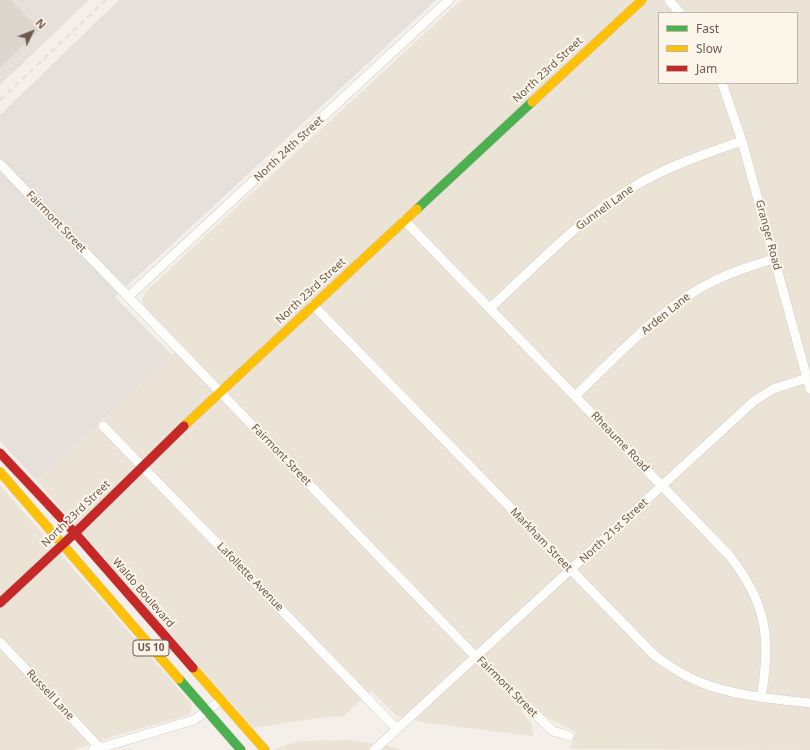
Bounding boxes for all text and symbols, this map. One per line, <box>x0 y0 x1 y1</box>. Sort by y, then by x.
north arrow <box>12 12 52 52</box>
legend <box>658 12 798 84</box>
text: N <box>33 15 50 32</box>
text: Fast <box>696 20 719 37</box>
street label: North 23rd Street <box>510 34 586 106</box>
text: Slow <box>696 40 722 57</box>
text: Jam <box>696 60 717 77</box>
street label: North 24th Street <box>252 113 326 185</box>
street label: Gunnell Lane <box>574 183 636 233</box>
street label: Fairmont Street <box>23 188 89 256</box>
street label: Granger Road <box>752 198 784 272</box>
street label: North 23rd Street <box>273 255 349 327</box>
street label: Arden Lane <box>639 290 693 338</box>
street label: Rheaume Road <box>588 409 652 475</box>
street label: Fairmont Street <box>248 421 314 489</box>
street label: North 23rd Street <box>39 478 113 550</box>
street label: North 21st Street <box>577 496 651 566</box>
street label: Markham Street <box>507 505 575 575</box>
street label: Lafollette Avenue <box>214 540 286 614</box>
street label: Waldo Boulevard <box>109 556 177 630</box>
road number: US 10 <box>133 640 169 656</box>
street label: Fairmont Street <box>474 654 540 720</box>
street label: Russell Lane <box>23 667 77 723</box>

